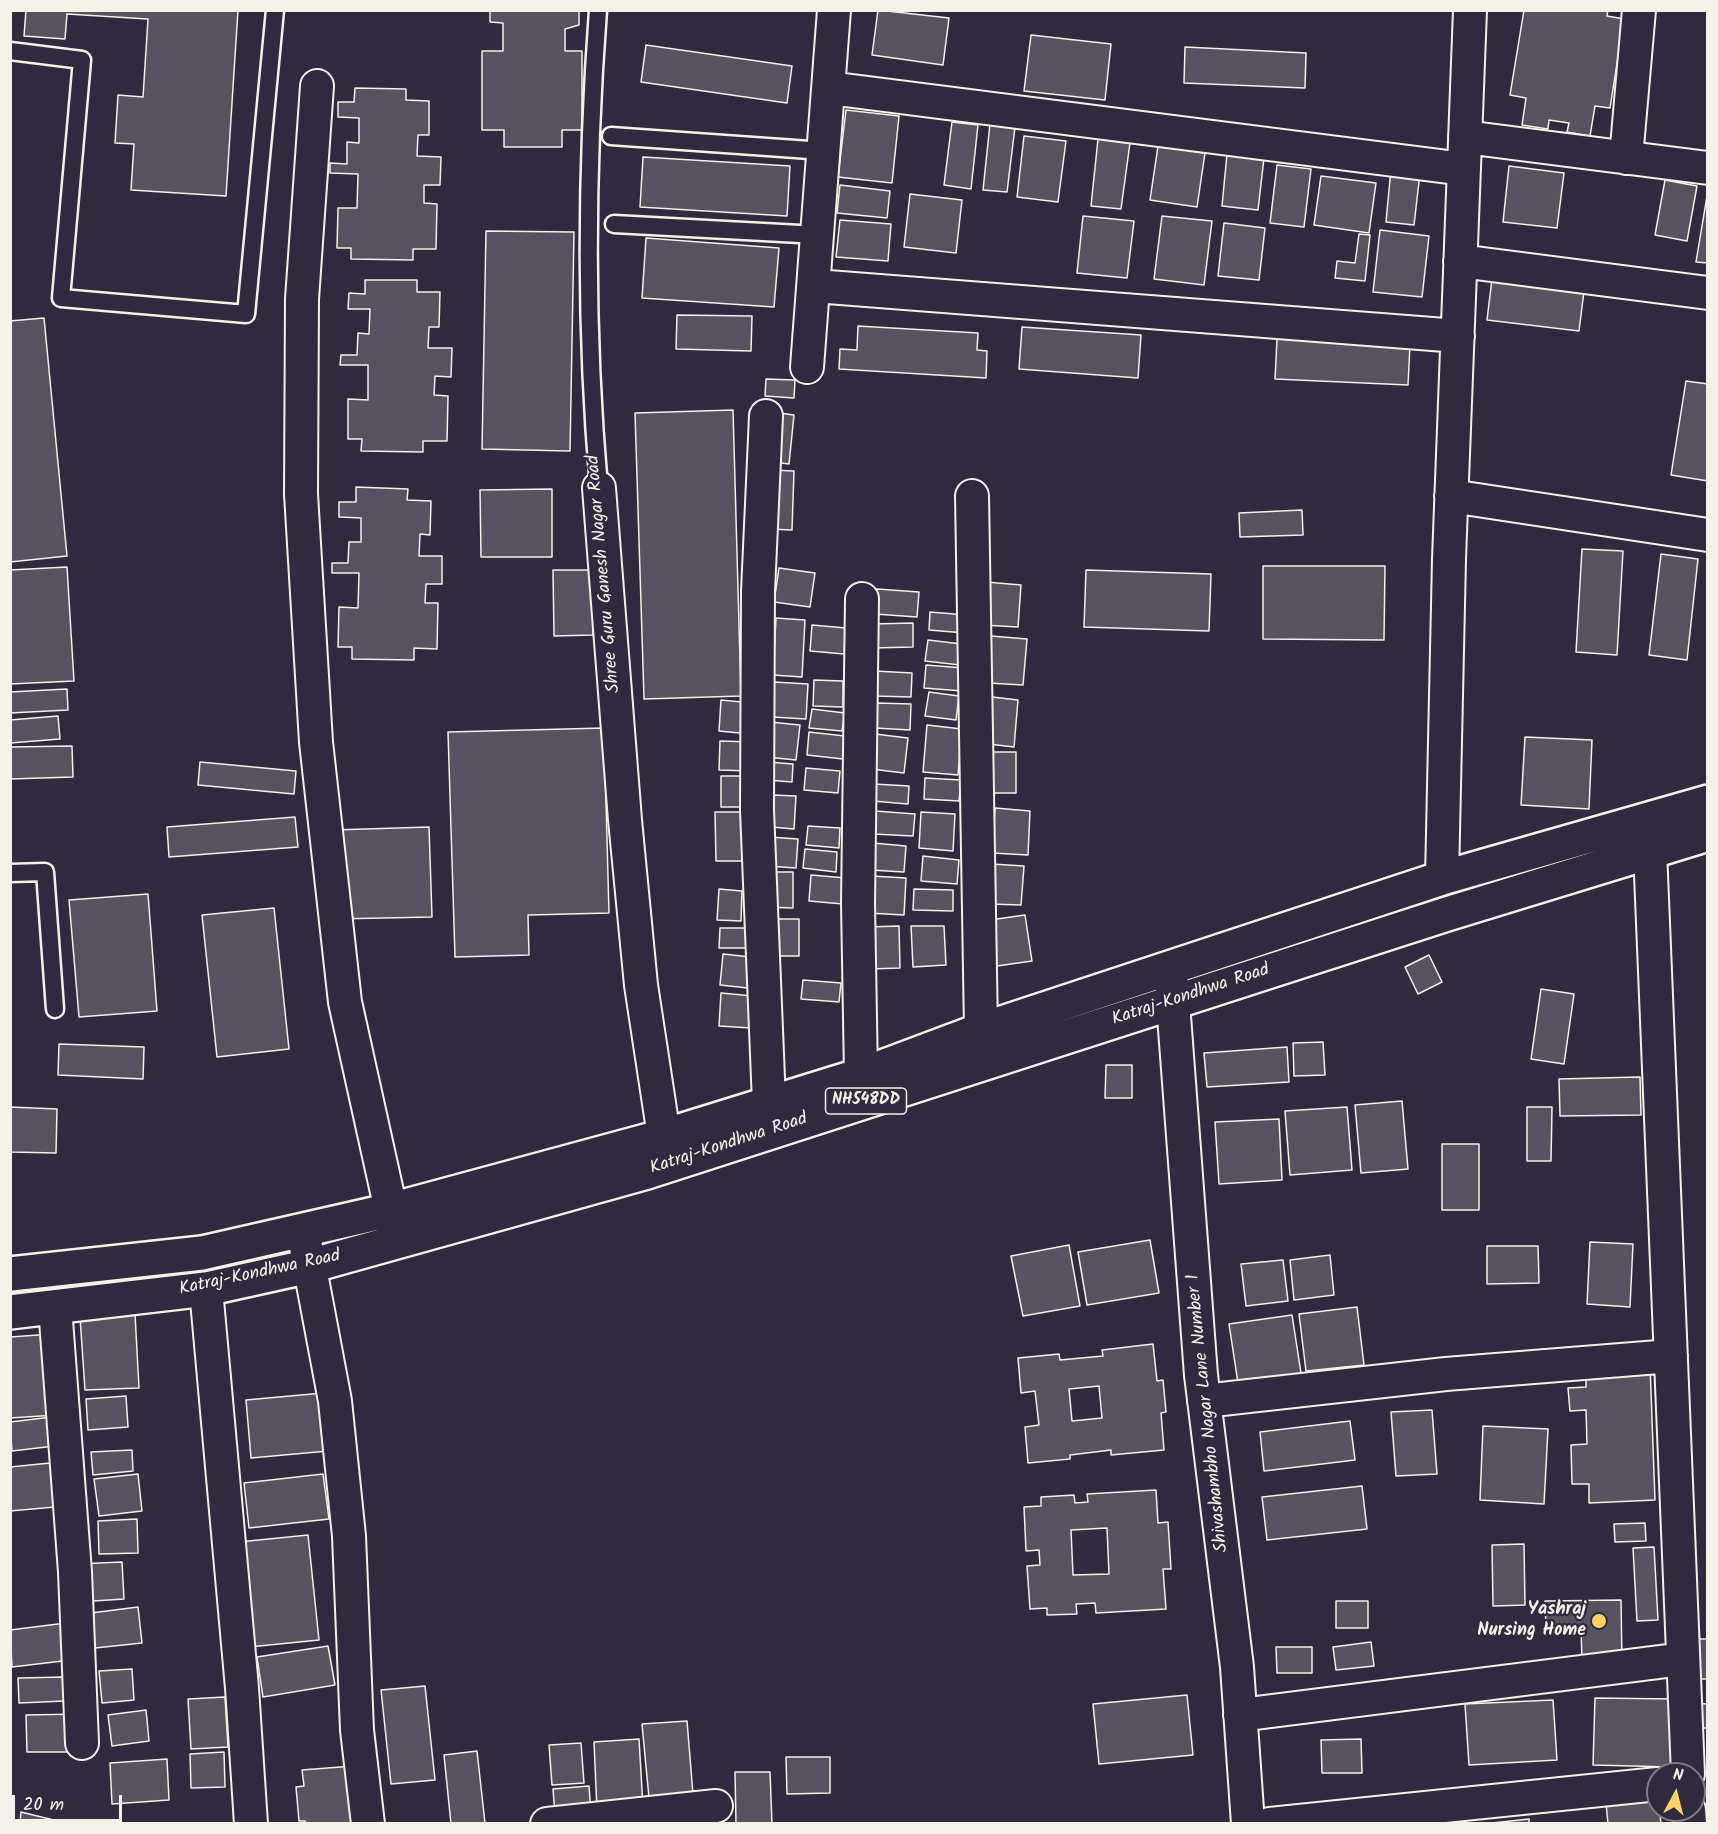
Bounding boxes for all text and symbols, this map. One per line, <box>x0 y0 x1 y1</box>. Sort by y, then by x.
street label: Shree Guru Ganesh Nagar Road <box>584 454 626 694</box>
street label: Katraj-Kondhwa Road <box>1110 960 1272 1032</box>
road number: NH548DD <box>826 1088 906 1114</box>
street label: Katraj-Kondhwa Road <box>648 1109 810 1181</box>
street label: Katraj-Kondhwa Road <box>177 1246 343 1302</box>
street label: Shivashambho Nagar Lane Number 1 <box>1184 1273 1234 1553</box>
place label: Yashraj Nursing Home <box>1477 1600 1586 1642</box>
marker: Yashraj Nursing Home <box>1590 1612 1608 1630</box>
north arrow <box>1646 1762 1706 1822</box>
text: N <box>1671 1763 1685 1789</box>
scale bar <box>15 1783 124 1821</box>
text: 20 m <box>23 1791 64 1820</box>

